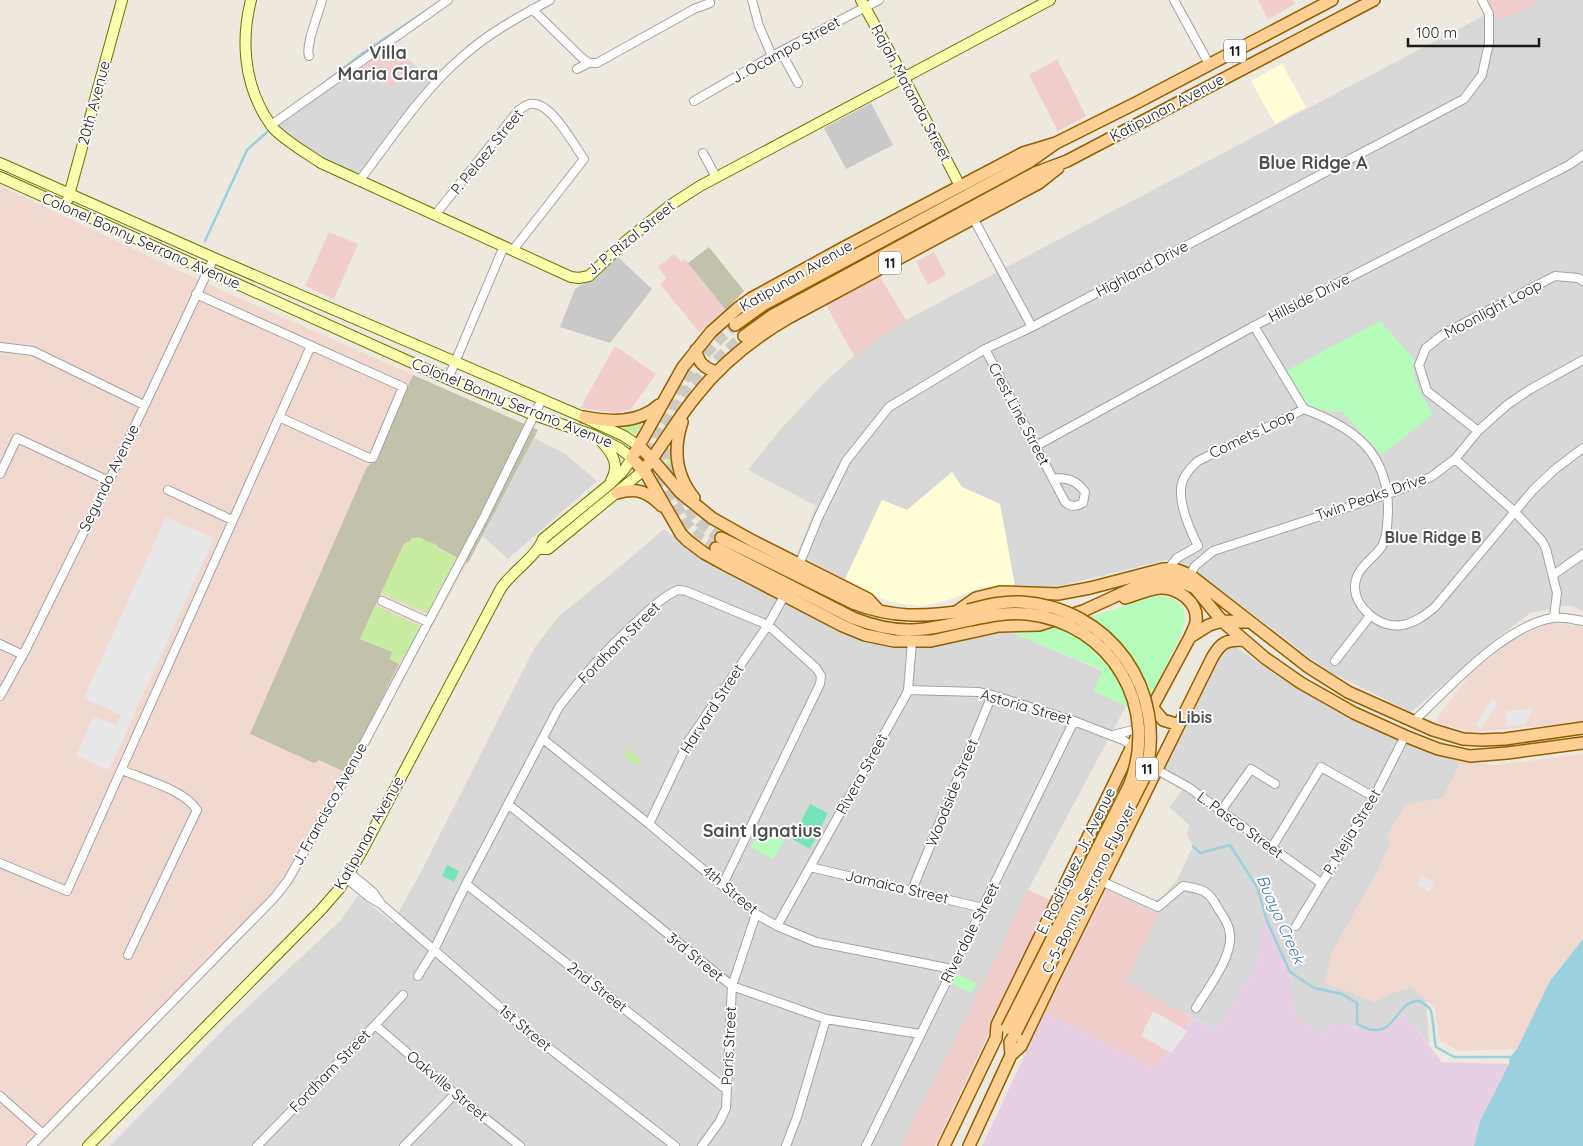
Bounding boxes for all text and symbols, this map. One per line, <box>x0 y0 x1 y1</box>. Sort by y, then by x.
street label: J. Ocampo Street <box>728 12 843 87</box>
scale bar <box>1408 15 1539 47</box>
street label: Rajah Matanda Street <box>867 21 956 165</box>
text: 100 m <box>1416 23 1457 42</box>
road number: 11 <box>1224 40 1246 62</box>
district label: Villa Maria Clara <box>338 41 438 85</box>
street label: 20th Avenue <box>73 59 114 147</box>
street label: Katipunan Avenue <box>1106 69 1227 146</box>
street label: P. Pelaez Street <box>446 105 527 198</box>
district label: Blue Ridge A <box>1259 151 1368 174</box>
street label: Colonel Bonny Serrano Avenue <box>39 188 243 293</box>
street label: J. P. Rizal Street <box>583 196 679 279</box>
street label: Katipunan Avenue <box>736 236 855 316</box>
street label: Highland Drive <box>1092 236 1191 301</box>
road number: 11 <box>879 252 901 274</box>
street label: Hillside Drive <box>1265 269 1353 326</box>
street label: Moonlight Loop <box>1441 275 1545 342</box>
street label: Colonel Bonny Serrano Avenue <box>409 353 615 452</box>
street label: Crest Line Street <box>984 359 1054 468</box>
street label: Comets Loop <box>1206 405 1298 462</box>
street label: Segundo Avenue <box>74 421 143 534</box>
street label: Twin Peaks Drive <box>1313 469 1429 524</box>
district label: Blue Ridge B <box>1384 527 1482 547</box>
street label: Fordham Street <box>574 598 664 688</box>
street label: Harvard Street <box>676 660 748 757</box>
street label: Astoria Street <box>978 684 1074 729</box>
district label: Libis <box>1178 707 1212 727</box>
street label: Rivera Street <box>832 730 892 817</box>
street label: Woodside Street <box>921 736 982 849</box>
street label: J. Francisco Avenue <box>288 739 371 868</box>
road number: 11 <box>1136 758 1158 781</box>
street label: Katipunan Avenue <box>329 773 408 893</box>
street label: E. Rodriguez Jr. Avenue <box>1032 784 1119 937</box>
street label: P. Mejia Street <box>1319 785 1385 878</box>
street label: L. Pasco Street <box>1194 787 1287 862</box>
street label: C-5-Bonny Serrano Flyover <box>1037 799 1140 976</box>
district label: Saint Ignatius <box>703 819 822 842</box>
street label: 4th Street <box>699 861 762 918</box>
street label: Jamaica Street <box>844 865 951 908</box>
water label: Buaya Creek <box>1252 871 1310 968</box>
street label: Riverdale Street <box>936 879 1003 986</box>
street label: 3rd Street <box>663 928 728 985</box>
street label: 2nd Street <box>563 957 631 1016</box>
street label: 1st Street <box>495 1000 555 1055</box>
street label: Paris Street <box>717 1006 740 1086</box>
street label: Fordham Street <box>285 1025 374 1116</box>
street label: Oakville Street <box>403 1046 492 1125</box>

